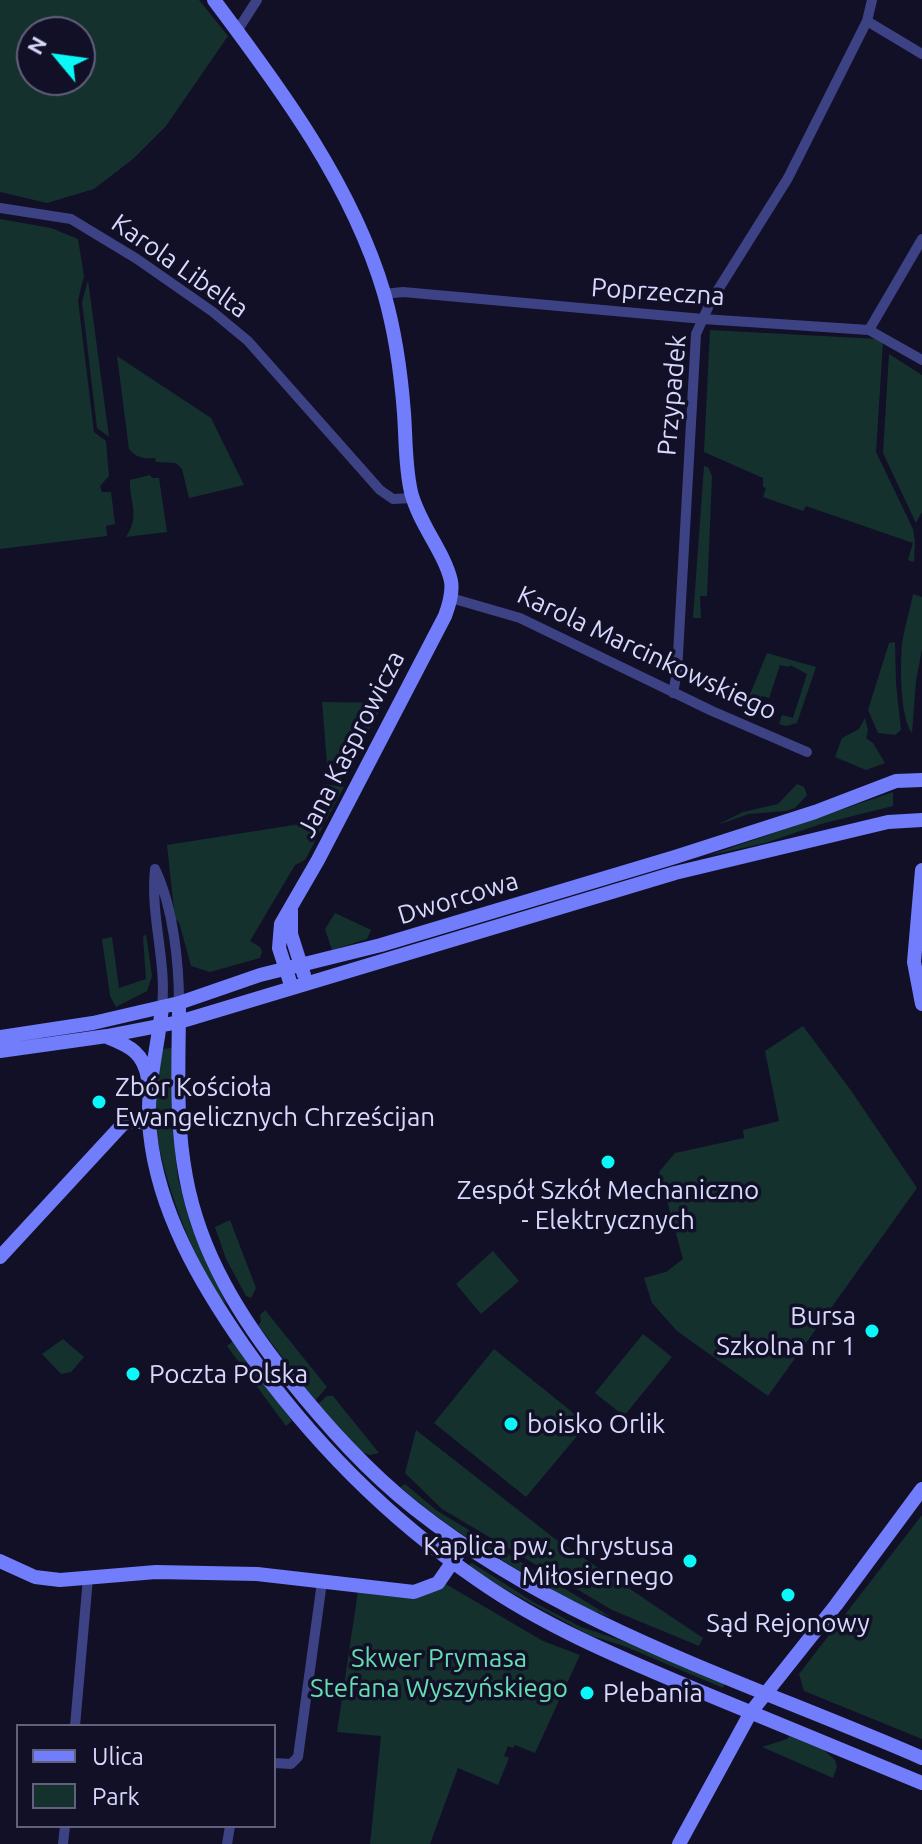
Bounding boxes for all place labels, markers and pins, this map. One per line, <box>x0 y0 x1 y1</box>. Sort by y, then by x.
place label: Zbór Kościoła Ewangelicznych Chrześcijan <box>115 1071 435 1132</box>
marker: Zbór Kościoła Ewangelicznych Chrześcijan <box>90 1093 108 1111</box>
marker: Zespół Szkół Mechaniczno - Elektrycznych <box>599 1153 617 1171</box>
place label: Zespół Szkół Mechaniczno - Elektrycznych <box>457 1174 759 1236</box>
place label: Bursa Szkolna nr 1 <box>716 1300 856 1362</box>
marker: Bursa Szkolna nr 1 <box>863 1322 881 1340</box>
place label: Poczta Polska <box>149 1358 308 1390</box>
marker: Poczta Polska <box>124 1365 142 1383</box>
place label: boisko Orlik <box>527 1408 665 1440</box>
marker: boisko Orlik <box>502 1415 520 1433</box>
place label: Kaplica pw. Chrystusa Miłosiernego <box>423 1530 674 1592</box>
marker: Kaplica pw. Chrystusa Miłosiernego <box>681 1552 699 1570</box>
marker: Sąd Rejonowy <box>779 1586 797 1604</box>
place label: Sąd Rejonowy <box>706 1607 870 1639</box>
place label: Plebania <box>603 1677 703 1709</box>
marker: Plebania <box>578 1684 596 1702</box>

